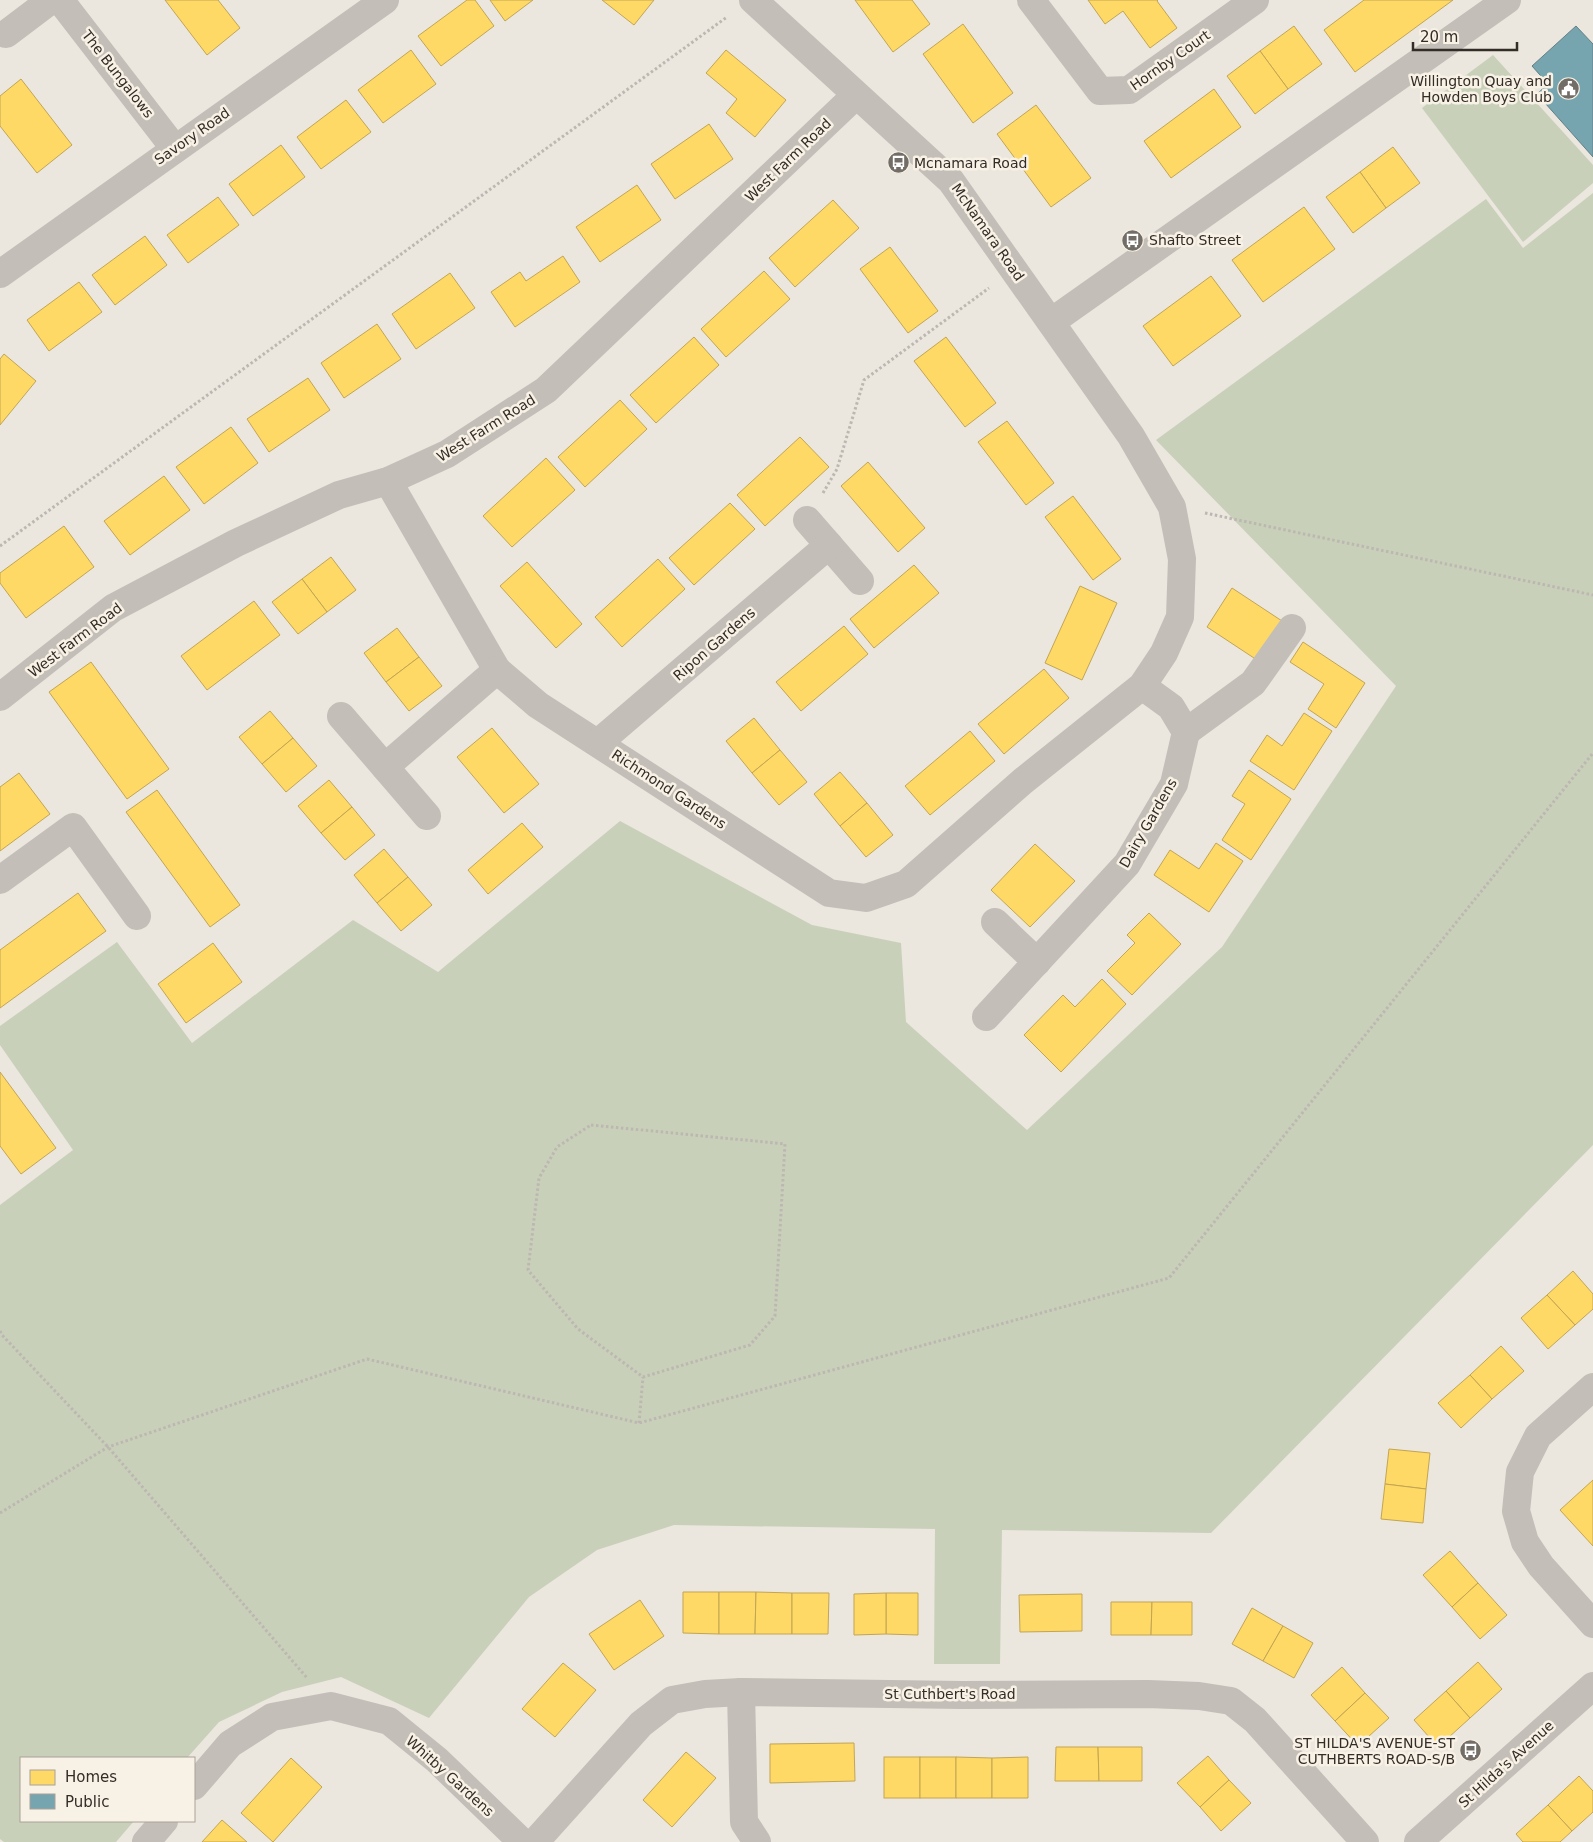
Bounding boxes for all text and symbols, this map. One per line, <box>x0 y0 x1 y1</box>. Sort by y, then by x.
scale bar <box>1413 20 1517 52</box>
street label: The Bungalows <box>78 26 157 121</box>
street label: Hornby Court <box>1127 26 1213 93</box>
text: 20 m <box>1420 28 1458 46</box>
place label: Willington Quay and Howden Boys Club <box>1410 73 1552 105</box>
public building icon: Willington Quay and Howden Boys Club <box>1556 77 1580 101</box>
street label: Savory Road <box>151 104 233 168</box>
street label: West Farm Road <box>742 115 834 205</box>
bus stop icon: Mcnamara Road <box>886 151 910 175</box>
place label: Mcnamara Road <box>914 155 1027 171</box>
street label: McNamara Road <box>948 180 1028 284</box>
bus stop icon: Shafto Street <box>1121 228 1145 252</box>
place label: Shafto Street <box>1149 232 1242 248</box>
street label: West Farm Road <box>434 391 538 465</box>
street label: West Farm Road <box>25 600 125 680</box>
street label: Ripon Gardens <box>670 604 758 684</box>
street label: Richmond Gardens <box>609 746 729 832</box>
street label: Dairy Gardens <box>1116 776 1180 870</box>
street label: St Cuthbert's Road <box>884 1686 1016 1702</box>
street label: St Hilda's Avenue <box>1455 1717 1557 1811</box>
street label: Whitby Gardens <box>403 1732 497 1820</box>
place label: ST HILDA'S AVENUE-ST CUTHBERTS ROAD-S/B <box>1294 1735 1455 1767</box>
bus stop icon: ST HILDA'S AVENUE-ST CUTHBERTS ROAD-S/B <box>1459 1739 1483 1763</box>
legend <box>20 1757 195 1822</box>
text: Homes <box>65 1768 117 1786</box>
text: Public <box>65 1793 109 1811</box>

